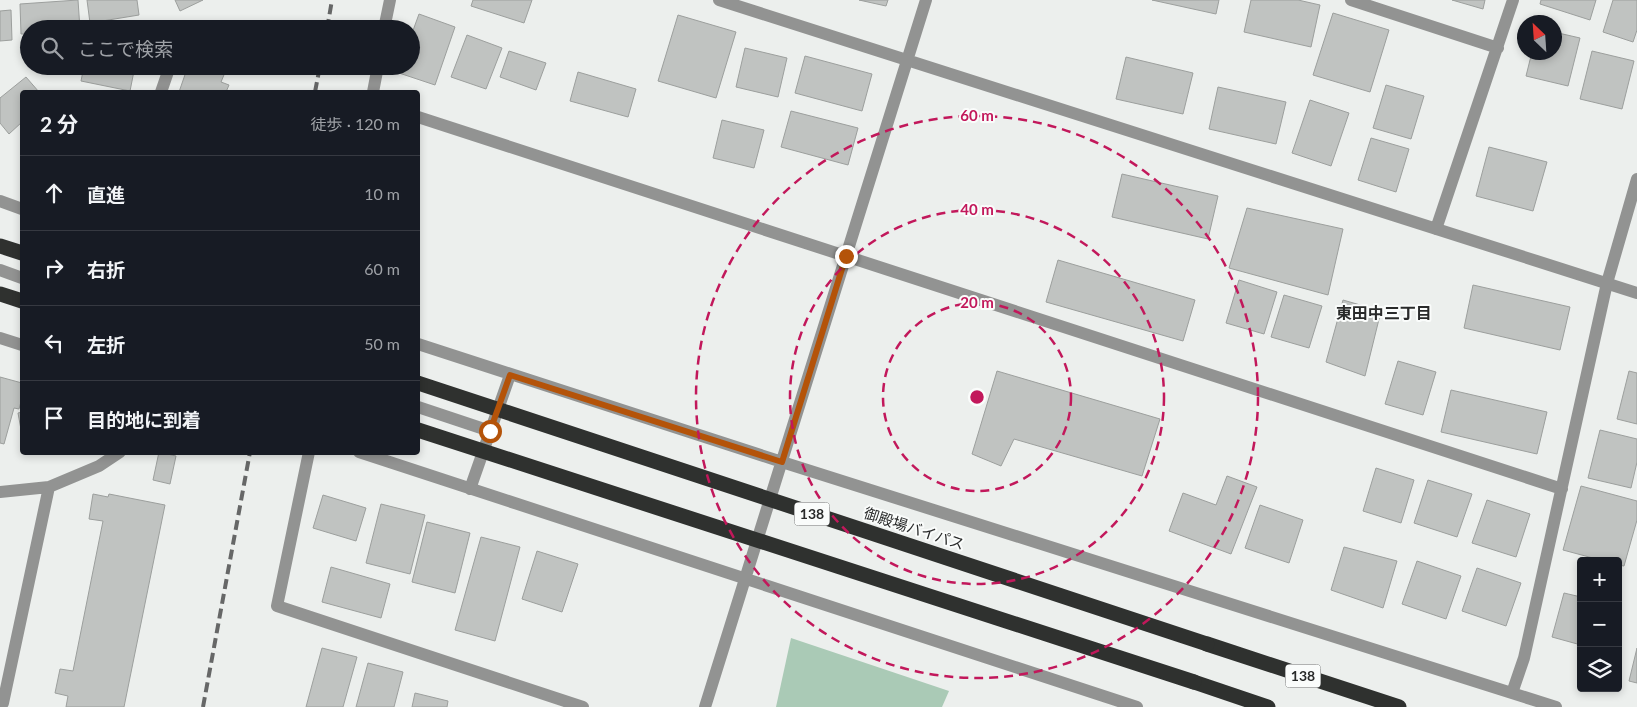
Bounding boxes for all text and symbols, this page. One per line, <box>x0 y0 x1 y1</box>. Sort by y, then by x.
north arrow <box>1517 15 1562 60</box>
search box <box>20 20 420 75</box>
icon: search <box>38 34 66 62</box>
text: ここで検索 <box>78 37 173 60</box>
text: 60 m <box>960 106 994 124</box>
text: 2 分 <box>40 111 78 136</box>
text: 徒歩 · 120 m <box>311 114 400 133</box>
icon: ahead <box>40 179 68 207</box>
text: 直進 <box>87 183 125 206</box>
text: 10 m <box>364 184 400 203</box>
text: 40 m <box>960 200 994 218</box>
route end <box>835 245 858 268</box>
icon: right <box>40 254 68 282</box>
text: 右折 <box>87 258 125 281</box>
text: 60 m <box>364 259 400 278</box>
text: 20 m <box>960 293 994 311</box>
district label: 東田中三丁目 <box>1336 303 1432 322</box>
icon: left <box>40 329 68 357</box>
text: 左折 <box>87 333 125 356</box>
text: 50 m <box>364 334 400 353</box>
centre of rings <box>968 388 986 406</box>
icon: arrive <box>40 404 68 432</box>
text: 目的地に到着 <box>87 408 201 431</box>
route start <box>479 420 502 443</box>
road number: 138 <box>794 502 830 526</box>
street label: 御殿場バイパス <box>862 503 967 553</box>
map controls <box>1577 557 1622 692</box>
button: + <box>1577 557 1622 602</box>
button: − <box>1577 602 1622 647</box>
button: layers <box>1577 647 1622 692</box>
road number: 138 <box>1286 664 1320 688</box>

